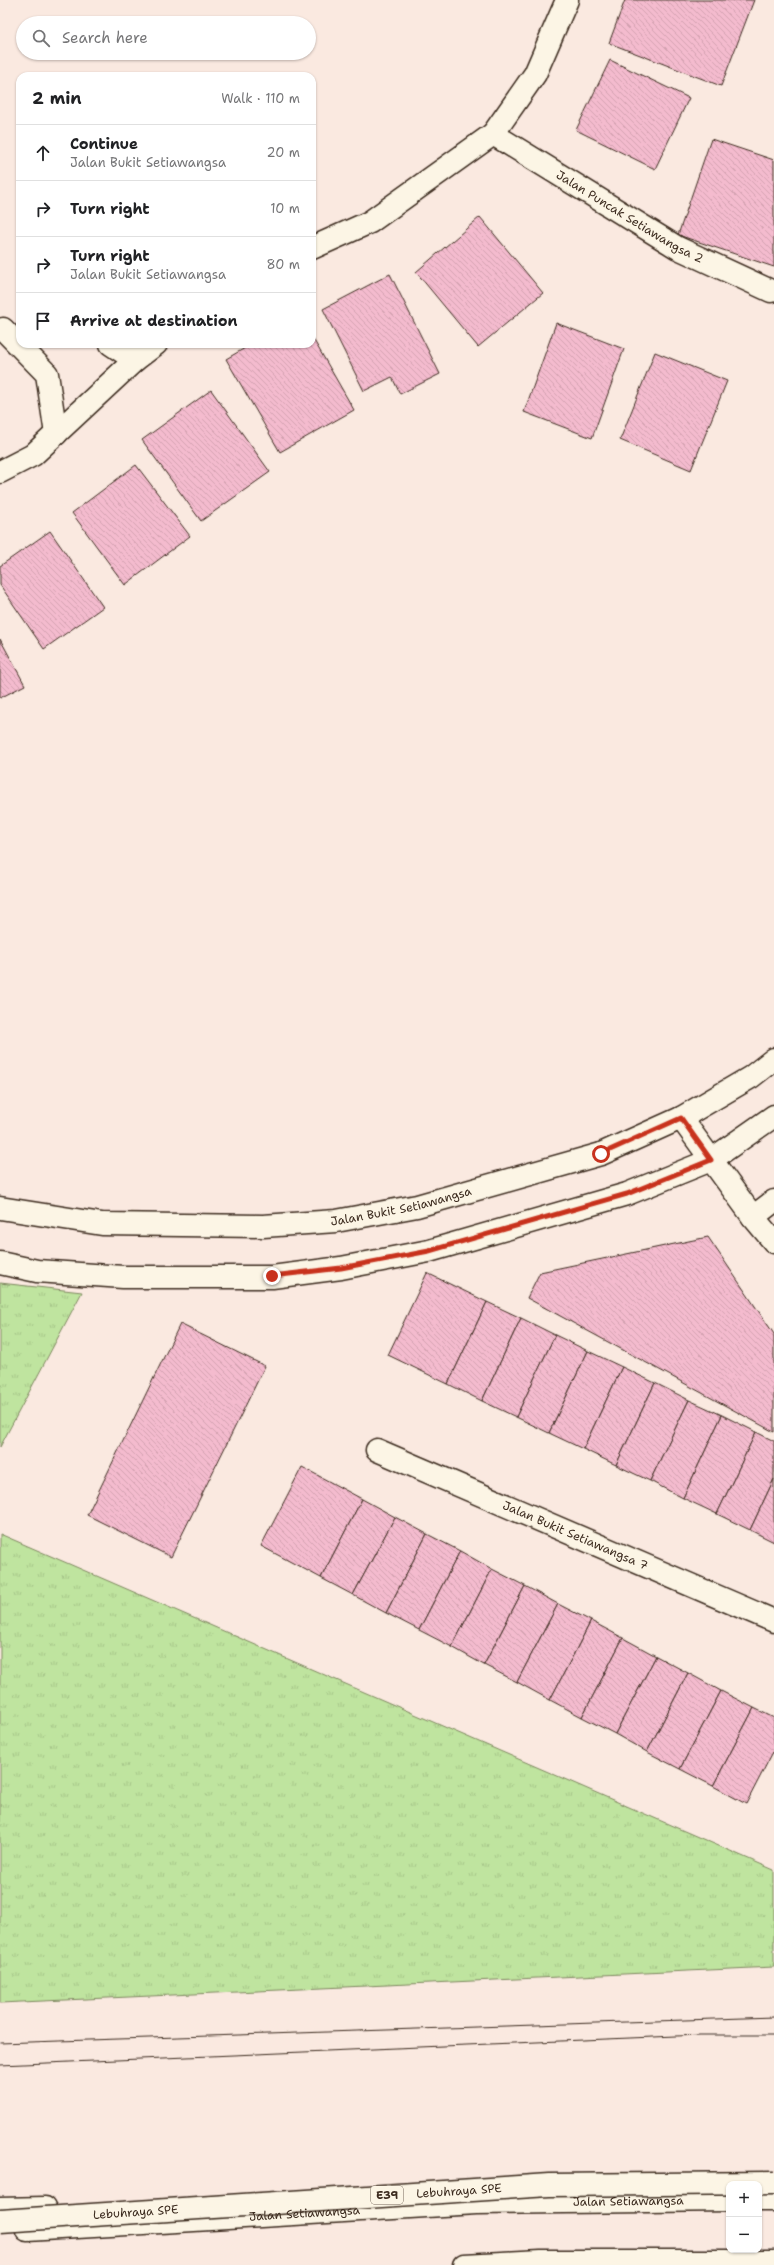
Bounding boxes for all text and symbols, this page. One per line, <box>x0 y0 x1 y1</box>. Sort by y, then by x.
search box <box>16 16 316 60</box>
icon: search <box>30 27 52 49</box>
text: Search here <box>62 28 148 48</box>
text: 2 min <box>32 87 82 109</box>
text: Walk · 110 m <box>221 90 300 107</box>
text: Continue <box>70 134 138 154</box>
icon: ahead <box>32 142 54 164</box>
text: 20 m <box>267 144 300 161</box>
text: Jalan Bukit Setiawangsa <box>70 154 226 171</box>
street label: Jalan Puncak Setiawangsa 2 <box>553 167 706 267</box>
icon: right <box>32 198 54 220</box>
text: Turn right <box>70 199 150 219</box>
text: 10 m <box>270 200 300 217</box>
text: Turn right <box>70 246 150 266</box>
icon: right <box>32 254 54 276</box>
text: 80 m <box>266 256 300 273</box>
text: Jalan Bukit Setiawangsa <box>70 266 226 283</box>
icon: arrive <box>32 310 54 332</box>
text: Arrive at destination <box>70 311 238 331</box>
route start <box>592 1145 610 1163</box>
street label: Jalan Bukit Setiawangsa <box>330 1183 474 1229</box>
route end <box>263 1267 281 1285</box>
street label: Jalan Bukit Setiawangsa 7 <box>500 1497 650 1574</box>
street label: Lebuhraya SPE <box>416 2180 502 2202</box>
map controls <box>726 2181 762 2253</box>
button: + <box>726 2181 762 2217</box>
road number: E39 <box>371 2186 403 2204</box>
street label: Jalan Setiawangsa <box>573 2193 684 2210</box>
street label: Lebuhraya SPE <box>92 2201 179 2223</box>
street label: Jalan Setiawangsa <box>249 2202 361 2225</box>
button: − <box>726 2217 762 2253</box>

